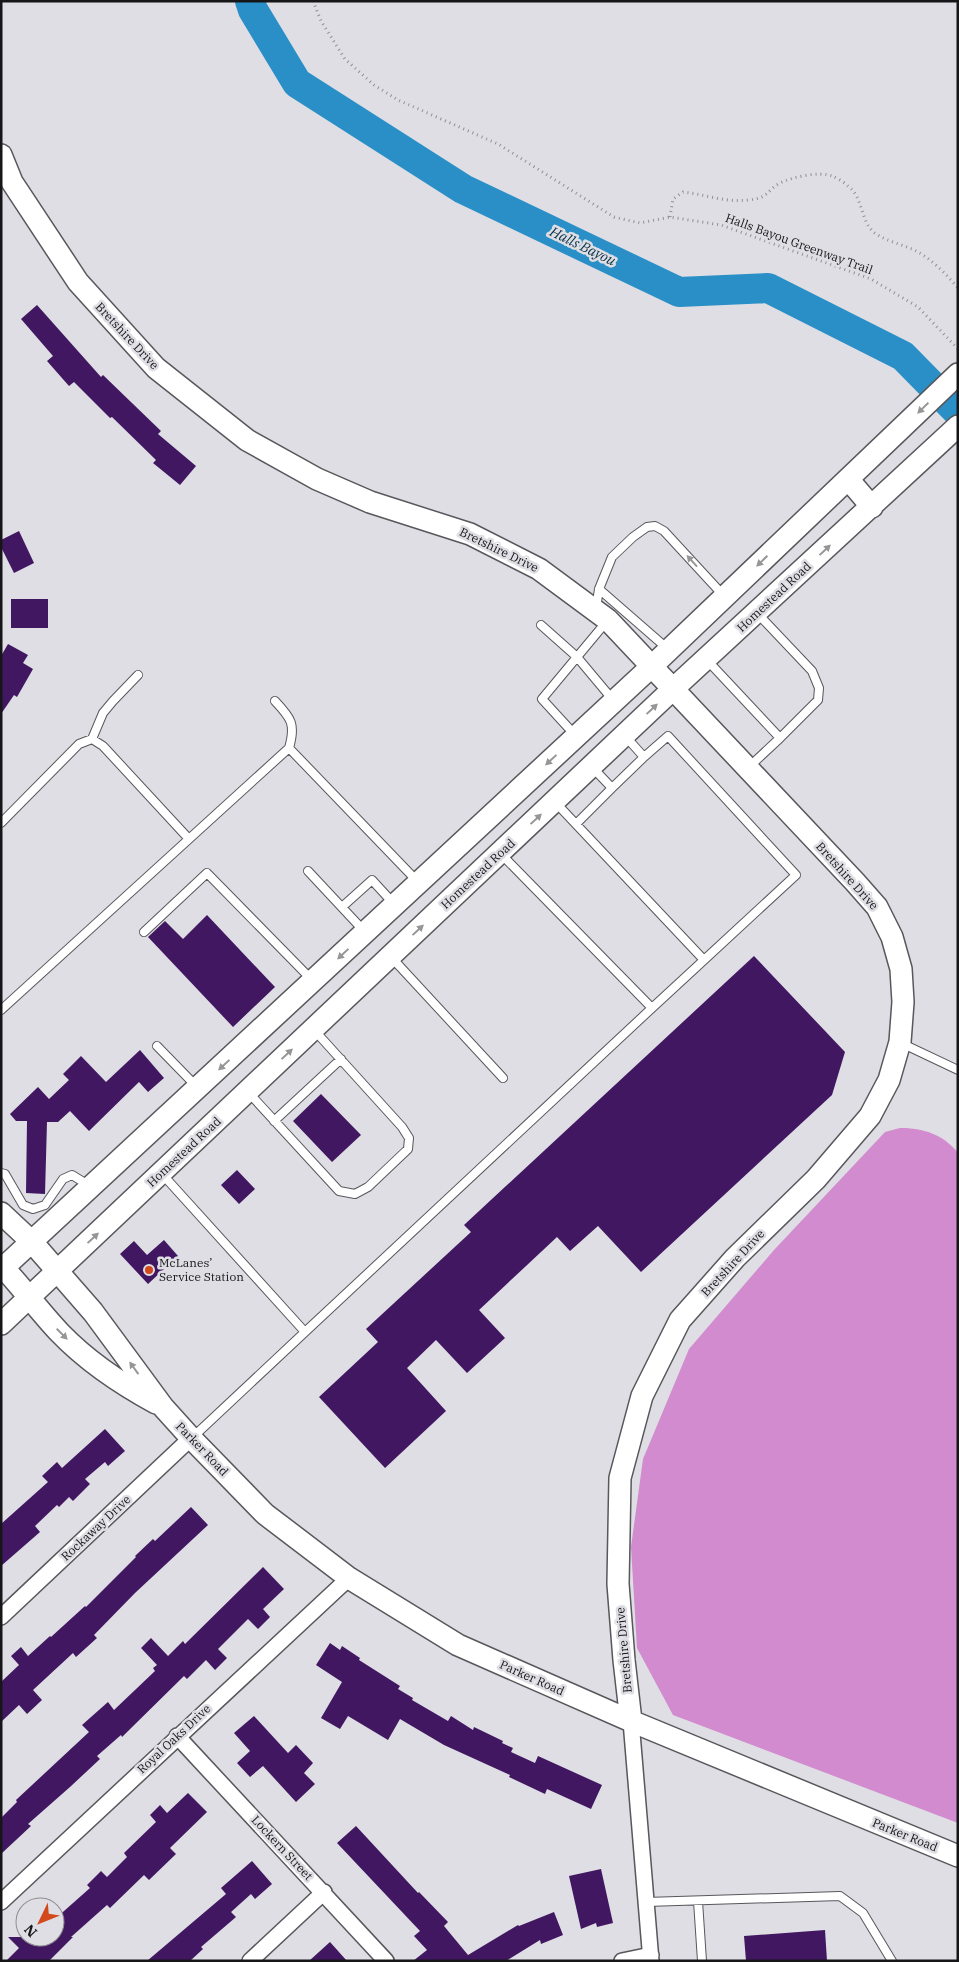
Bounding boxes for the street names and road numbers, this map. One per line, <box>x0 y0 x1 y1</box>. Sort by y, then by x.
street label: Halls Bayou Greenway Trail <box>723 210 875 277</box>
street label: Bretshire Drive <box>93 299 162 372</box>
street label: Bretshire Drive <box>457 524 541 575</box>
street label: Homestead Road <box>733 558 814 635</box>
street label: Homestead Road <box>437 835 518 912</box>
street label: Bretshire Drive <box>813 839 882 913</box>
street label: Homestead Road <box>143 1113 224 1190</box>
street label: Bretshire Drive <box>698 1226 767 1299</box>
street label: Parker Road <box>173 1419 232 1479</box>
street label: Rockaway Drive <box>58 1492 134 1564</box>
street label: Bretshire Drive <box>612 1607 635 1694</box>
street label: Parker Road <box>498 1657 567 1698</box>
street label: Royal Oaks Drive <box>134 1701 213 1776</box>
street label: Lockern Street <box>249 1812 316 1883</box>
street label: Parker Road <box>870 1815 940 1854</box>

